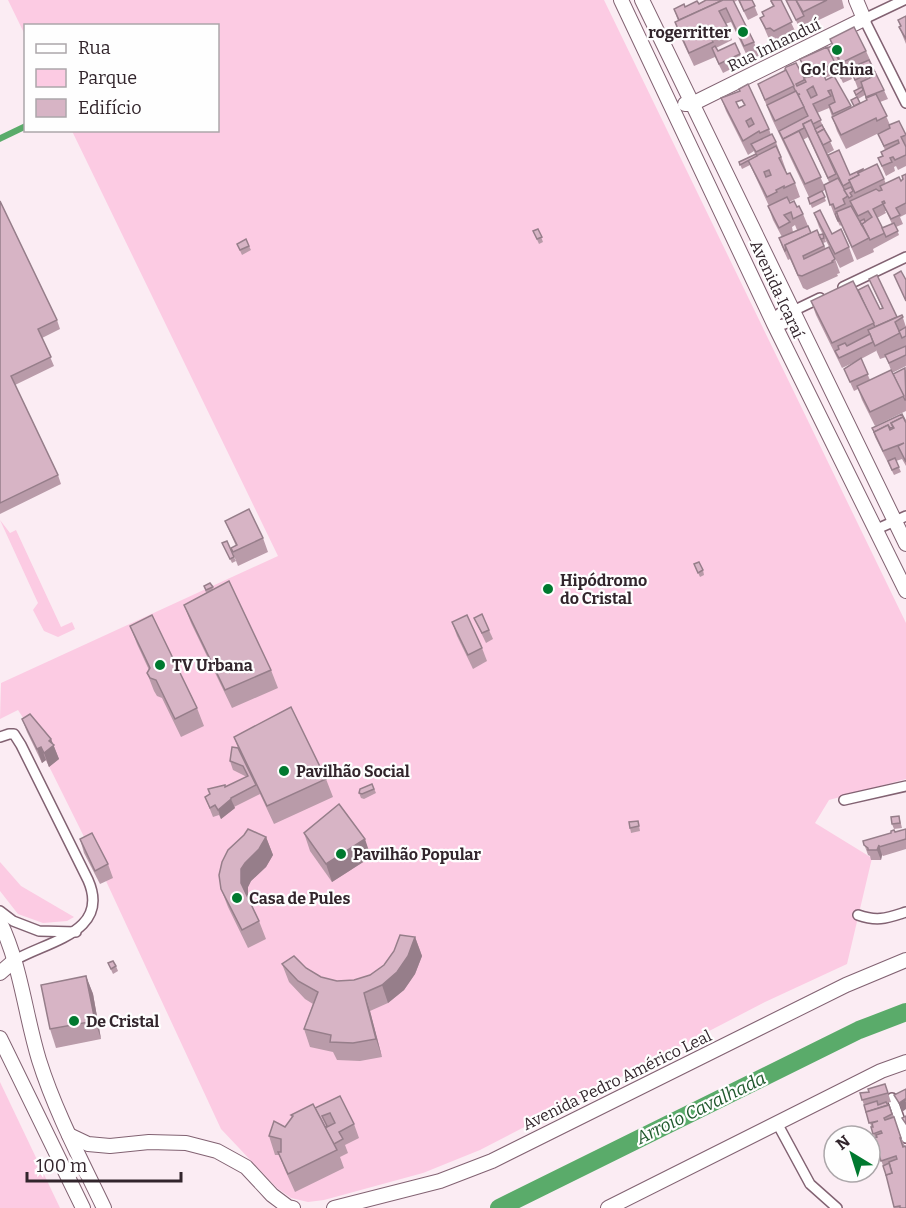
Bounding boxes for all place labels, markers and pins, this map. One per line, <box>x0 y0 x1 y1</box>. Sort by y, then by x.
place label: rogerritter <box>648 23 731 42</box>
marker: rogerritter <box>736 25 750 39</box>
marker: Go! China <box>830 43 844 57</box>
place label: Go! China <box>800 60 874 79</box>
place label: Hipódromo do Cristal <box>560 571 647 608</box>
marker: Hipódromo do Cristal <box>541 582 555 596</box>
place label: TV Urbana <box>172 656 253 675</box>
marker: TV Urbana <box>153 658 167 672</box>
place label: Pavilhão Social <box>296 762 410 781</box>
marker: Pavilhão Social <box>277 764 291 778</box>
place label: Pavilhão Popular <box>353 845 481 864</box>
marker: Pavilhão Popular <box>334 847 348 861</box>
place label: Casa de Pules <box>249 889 350 908</box>
marker: Casa de Pules <box>230 891 244 905</box>
place label: De Cristal <box>86 1012 159 1031</box>
marker: De Cristal <box>67 1014 81 1028</box>

